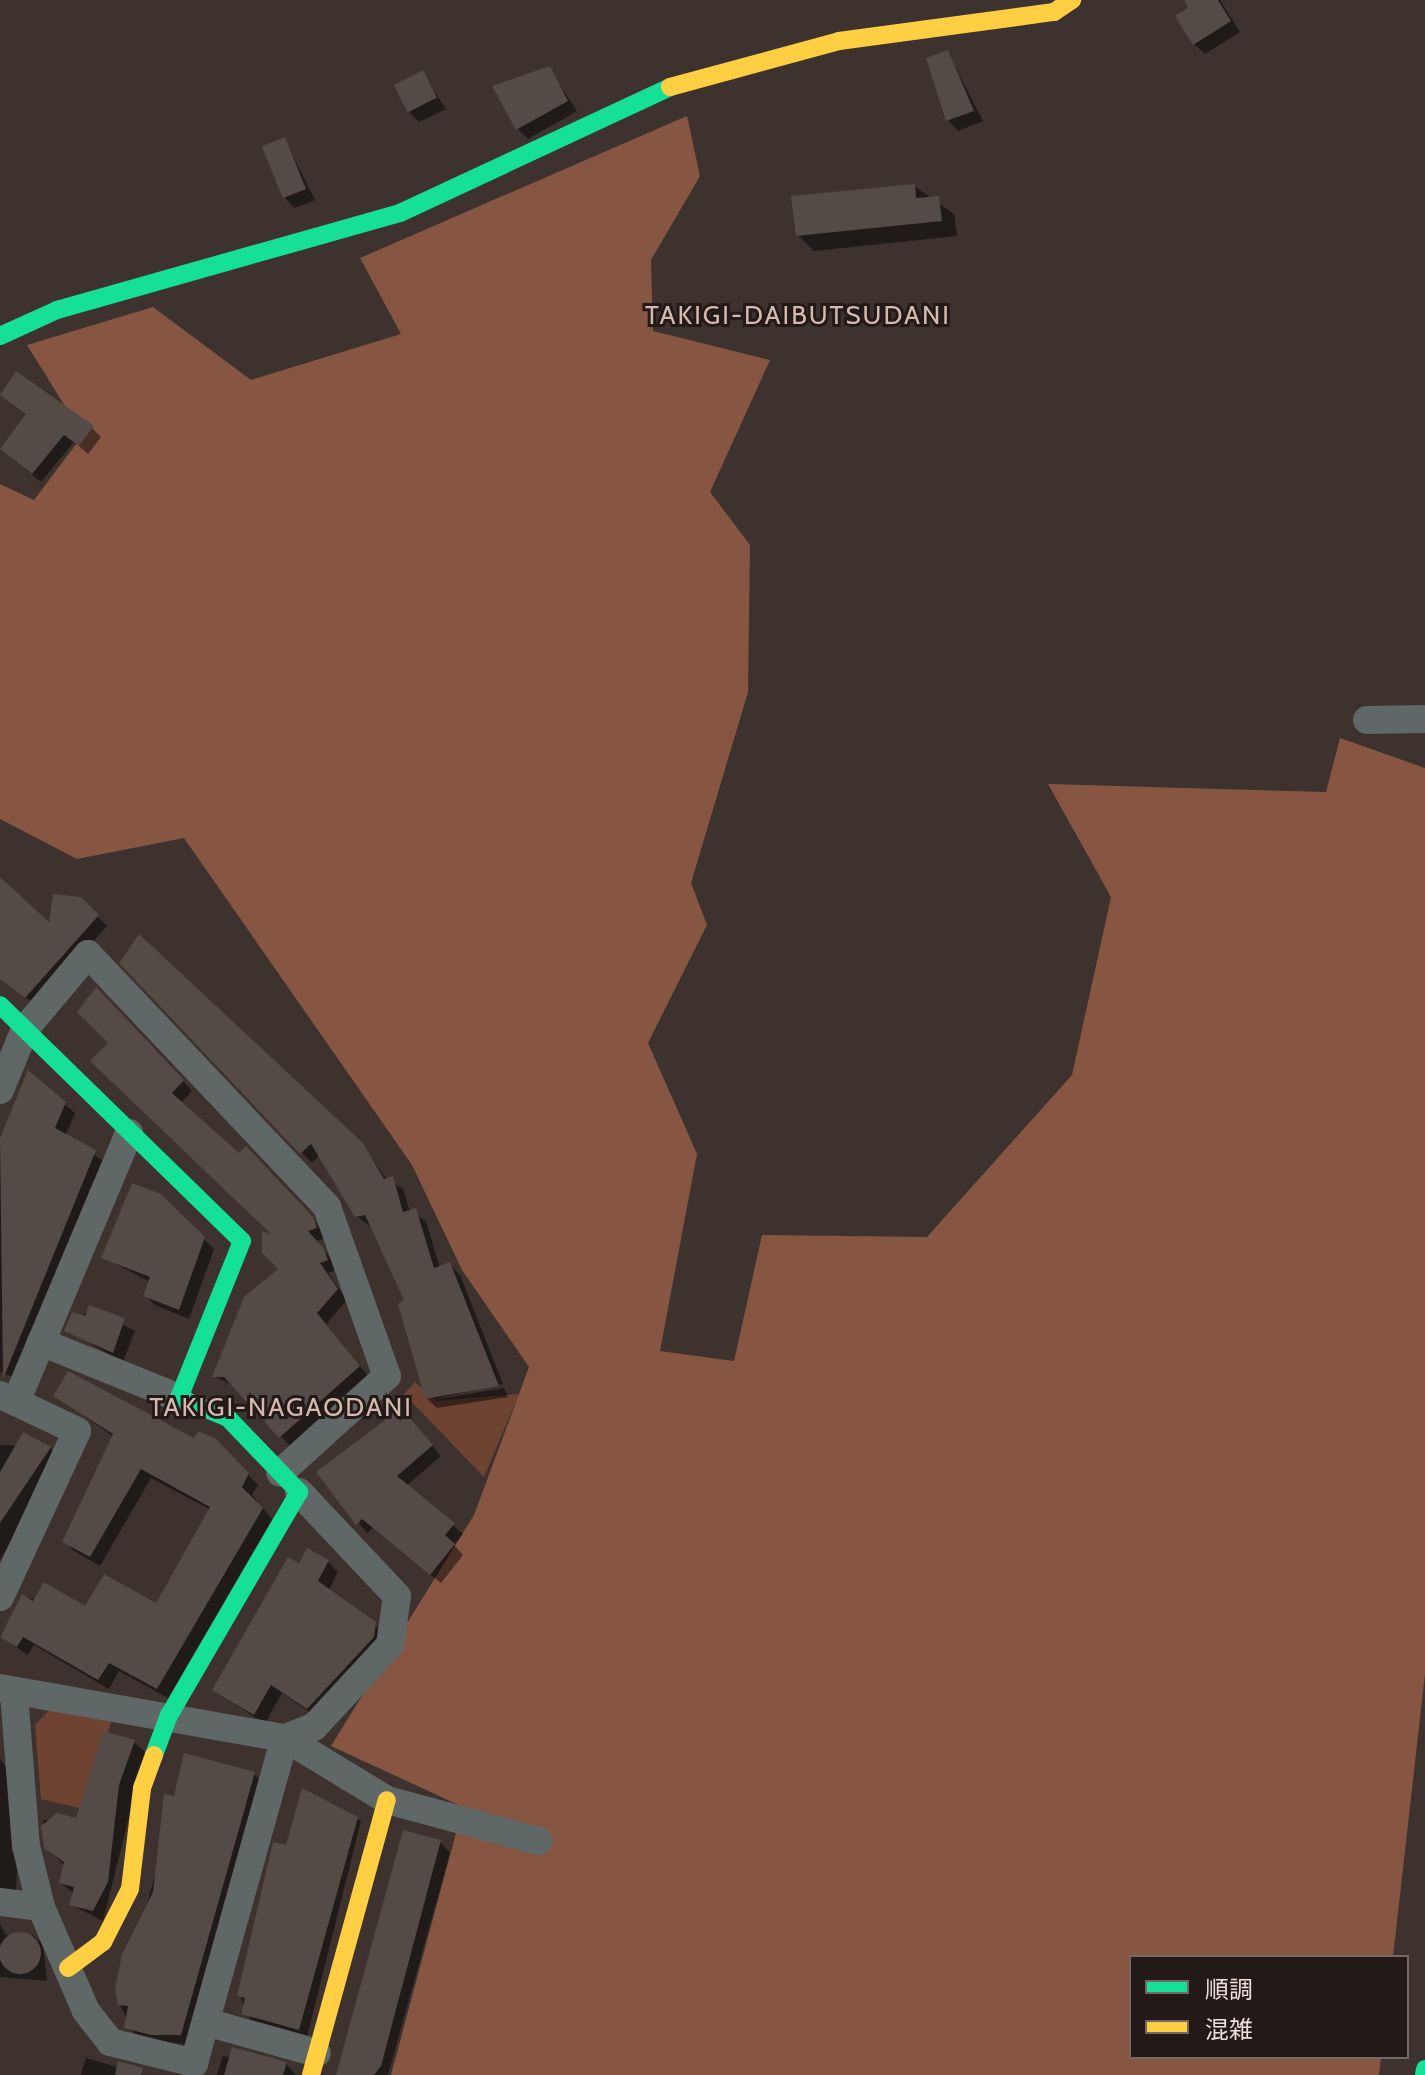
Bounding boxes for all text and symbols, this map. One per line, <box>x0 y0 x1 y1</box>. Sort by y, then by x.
district label: TAKIGI-DAIBUTSUDANI <box>645 300 951 332</box>
district label: TAKIGI-NAGAODANI <box>149 1392 413 1424</box>
legend <box>1129 1955 1409 2059</box>
text: 順調 <box>1205 1975 1253 2004</box>
text: 混雑 <box>1205 2015 1253 2044</box>

